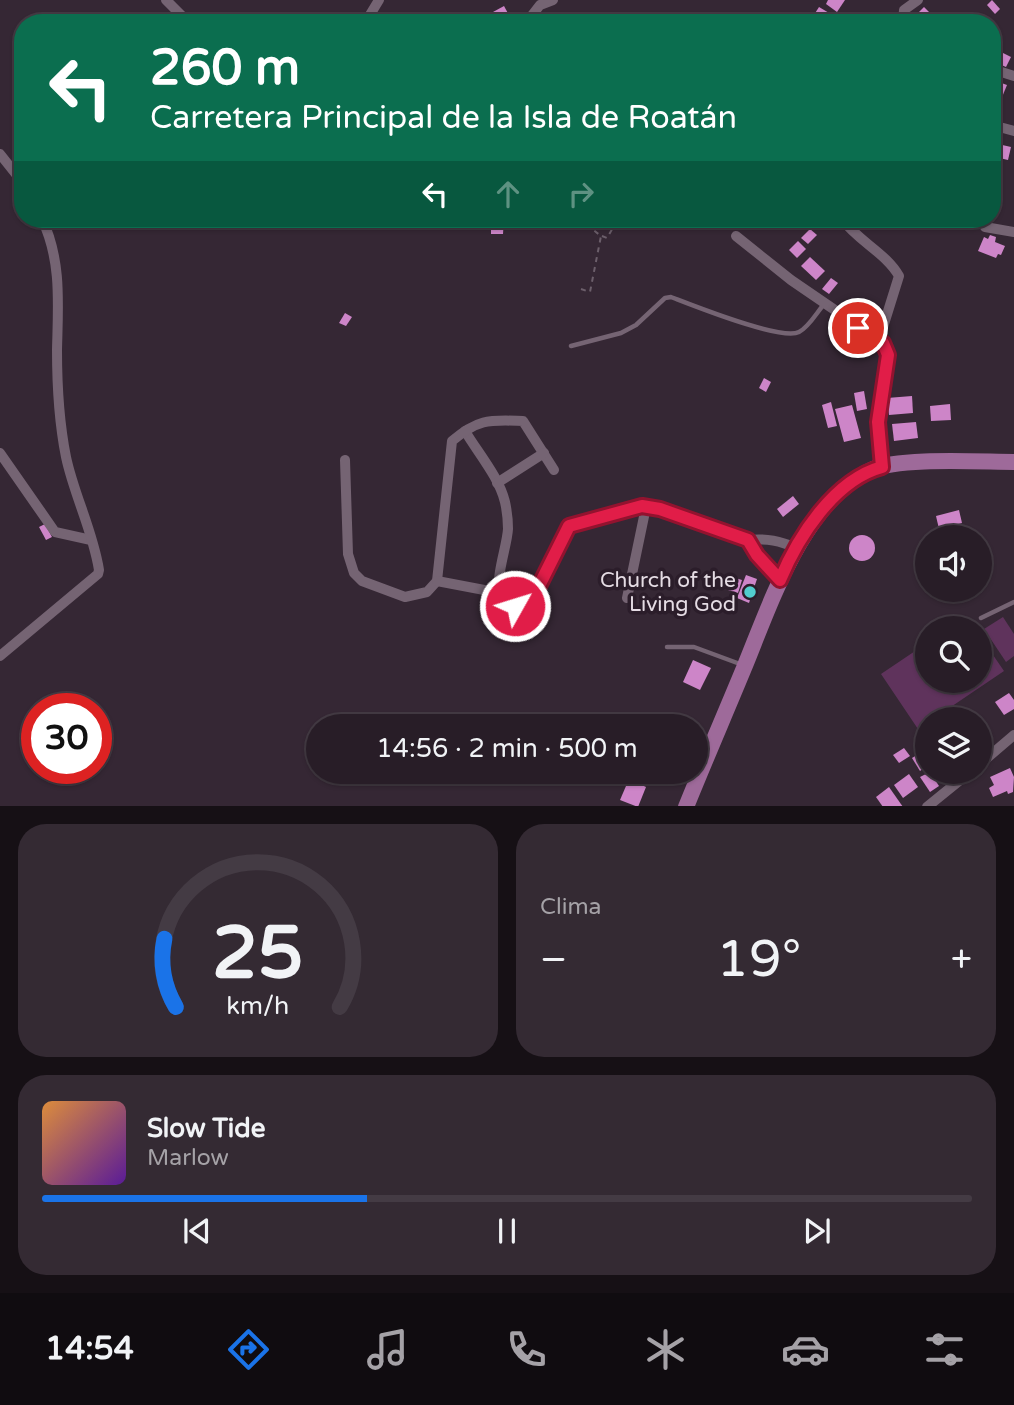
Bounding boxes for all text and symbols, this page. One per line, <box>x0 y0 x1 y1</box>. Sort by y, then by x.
text: 260 m <box>150 39 300 98</box>
icon: left <box>35 42 126 133</box>
text: Carretera Principal de la Isla de Roatán <box>150 99 737 137</box>
icon: left <box>416 175 454 213</box>
icon: ahead <box>489 175 527 213</box>
icon: right <box>562 175 600 213</box>
pin <box>828 298 888 358</box>
icon: arrive <box>839 309 877 347</box>
map controls <box>915 525 992 784</box>
button: sound <box>915 525 992 602</box>
place label: Church of the Living God <box>600 568 736 617</box>
position arrow <box>478 569 552 643</box>
marker: Church of the Living God <box>742 584 758 600</box>
button: search <box>915 616 992 693</box>
speed limit sign: 30 <box>21 693 112 784</box>
button: layers <box>915 707 992 784</box>
text: 14:56 · 2 min · 500 m <box>376 733 638 764</box>
text: Clima <box>540 893 601 921</box>
text: 25 <box>212 910 304 998</box>
text: 19° <box>716 928 801 991</box>
text: − <box>540 937 567 983</box>
text: + <box>951 937 972 983</box>
text: km/h <box>227 990 289 1020</box>
text: Slow Tide <box>147 1113 265 1144</box>
text: Marlow <box>147 1144 229 1172</box>
icon: previous <box>178 1212 216 1250</box>
icon: pause <box>488 1212 526 1250</box>
icon: next <box>798 1212 836 1250</box>
icon: directions <box>224 1325 273 1374</box>
icon: music <box>363 1325 412 1374</box>
icon: phone <box>502 1325 551 1374</box>
icon: climate <box>641 1325 690 1374</box>
icon: car <box>781 1325 830 1374</box>
icon: filters <box>920 1325 969 1374</box>
text: 14:54 <box>45 1330 134 1368</box>

